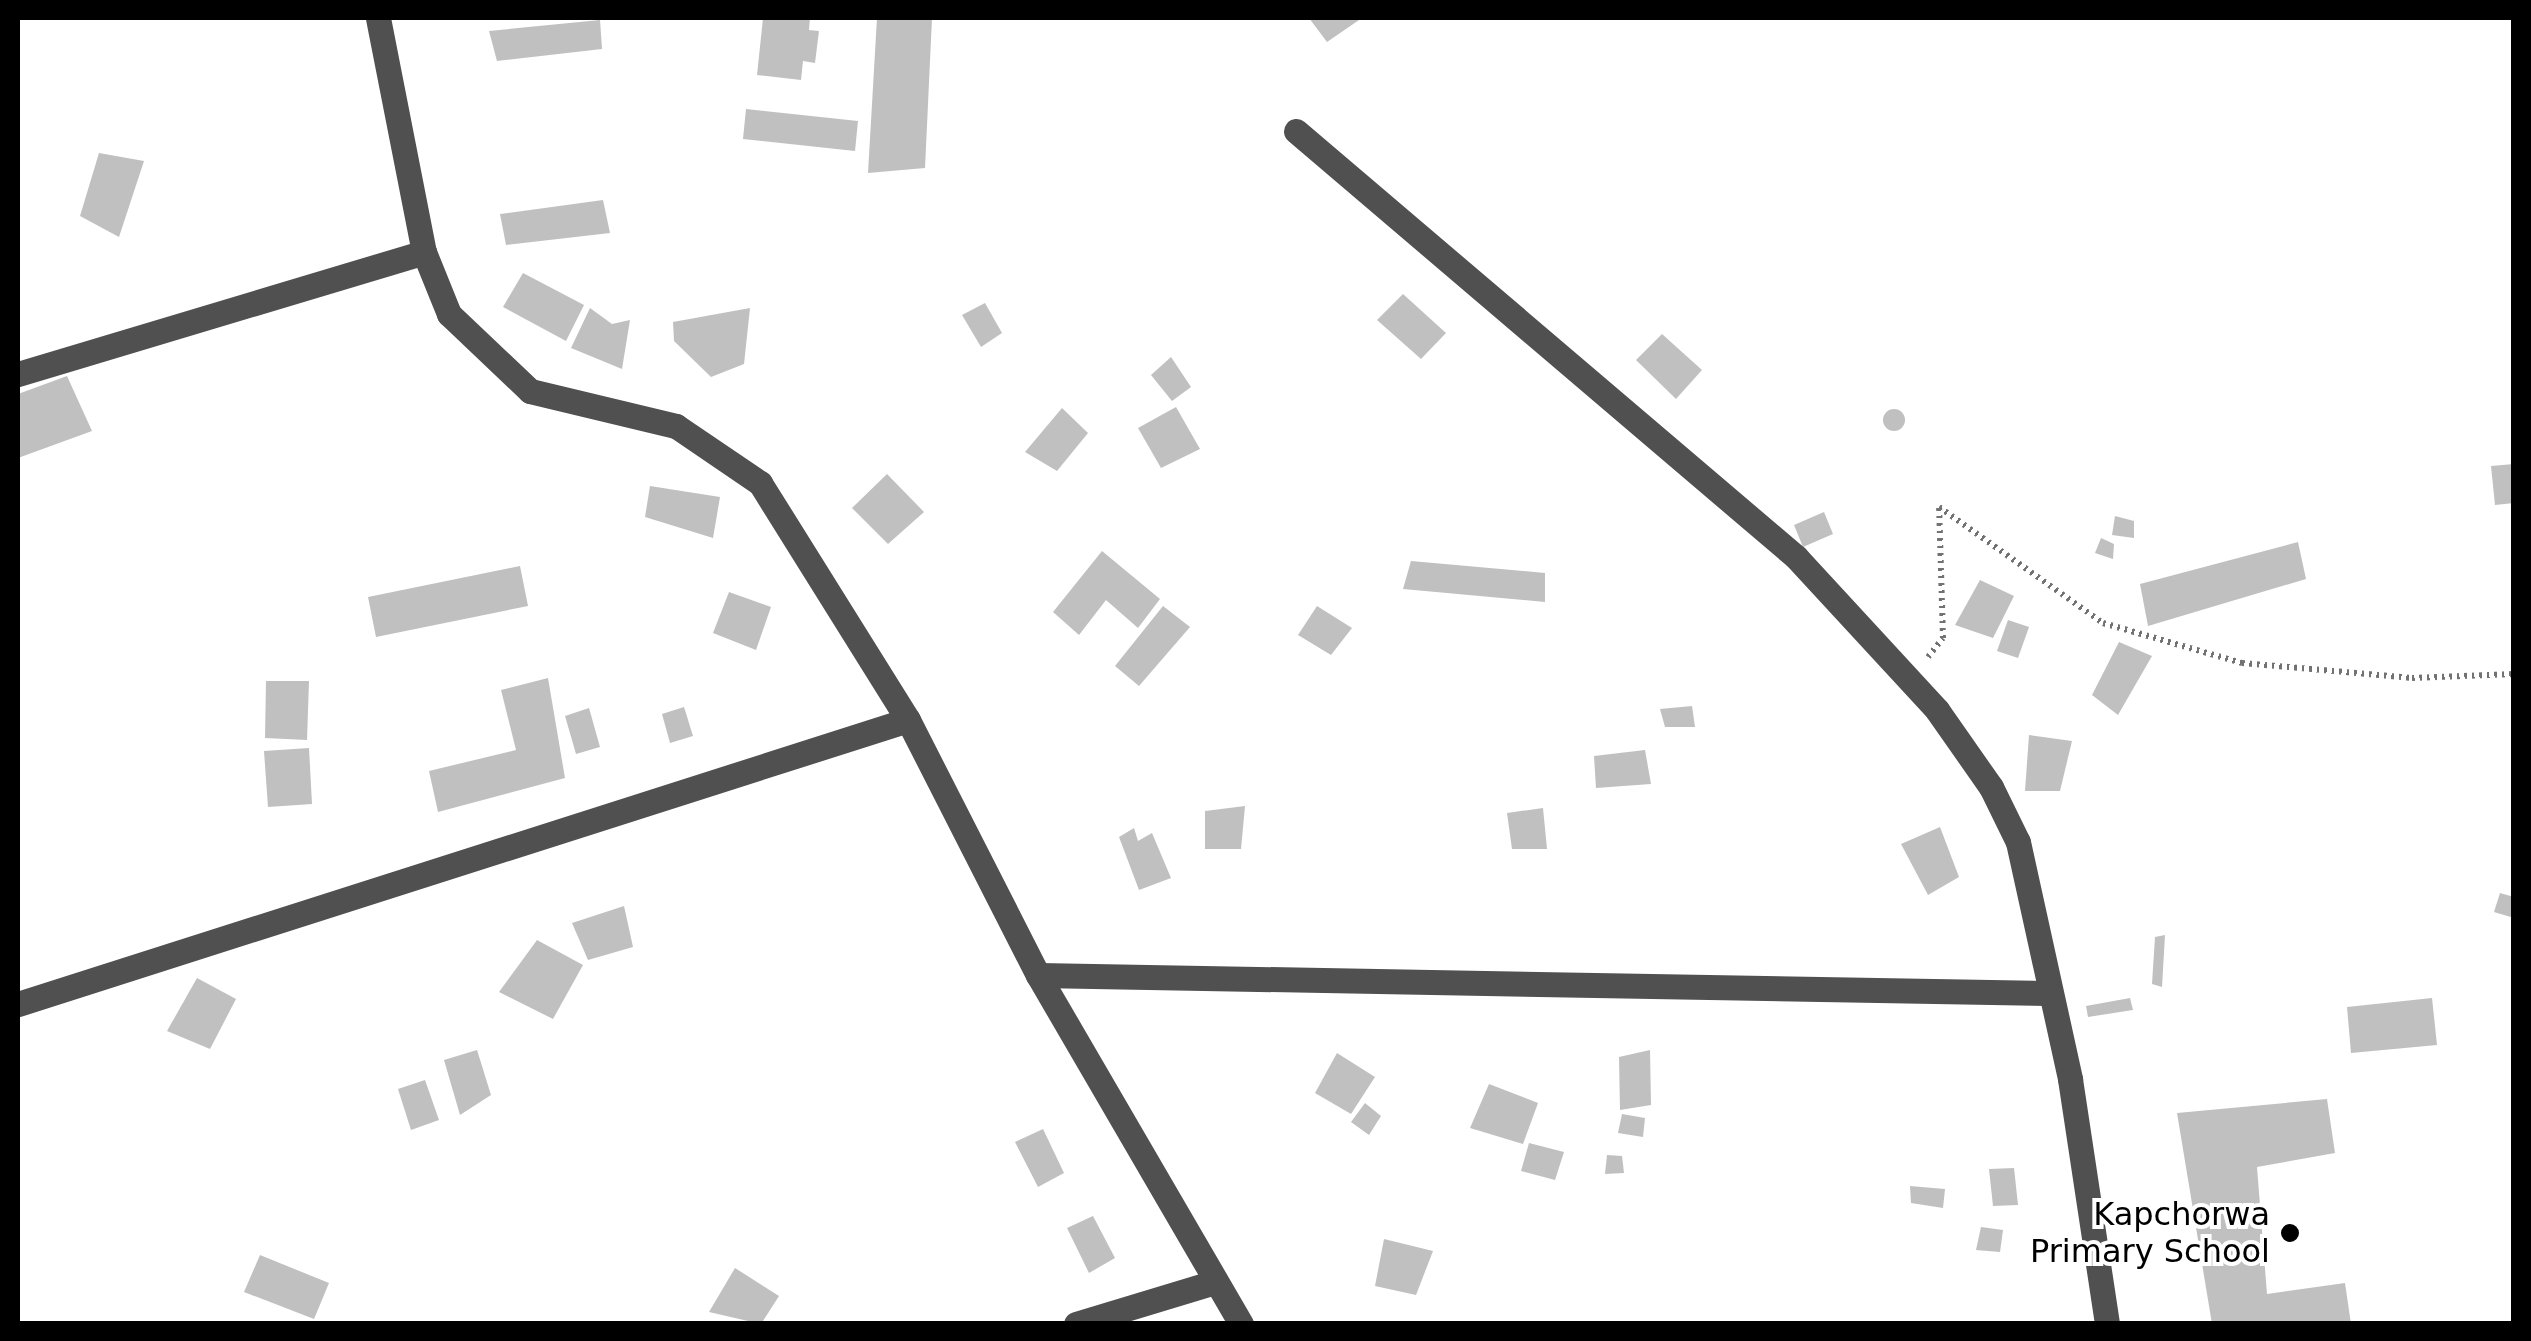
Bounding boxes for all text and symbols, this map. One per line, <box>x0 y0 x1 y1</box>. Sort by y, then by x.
place label: Kapchorwa Primary School <box>2030 1196 2270 1271</box>
marker: Kapchorwa Primary School <box>2279 1222 2301 1244</box>

